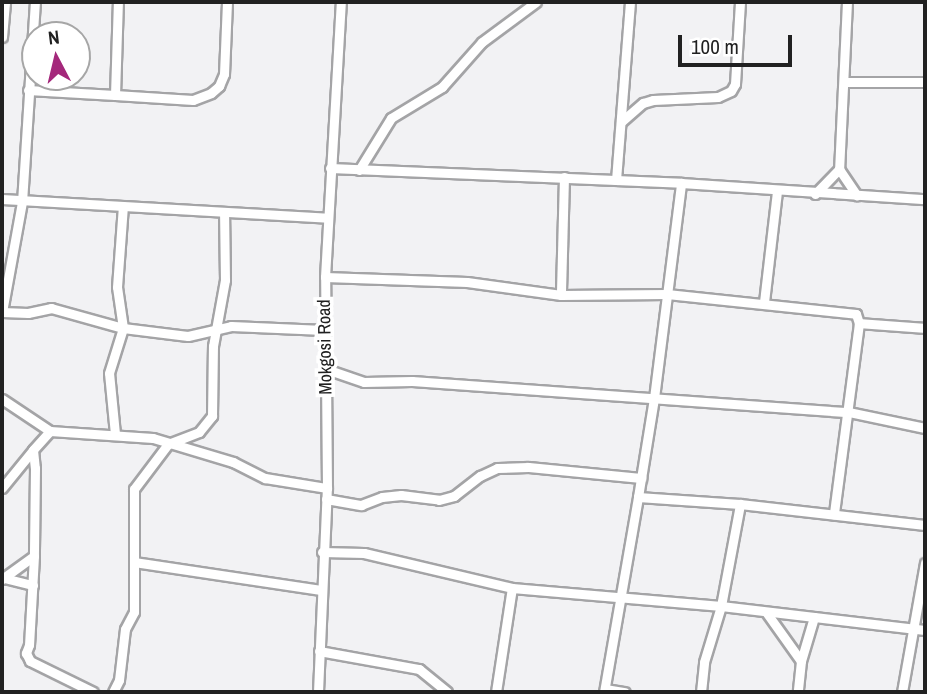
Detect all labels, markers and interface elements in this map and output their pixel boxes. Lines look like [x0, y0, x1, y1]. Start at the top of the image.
north arrow [21, 21, 91, 91]
scale bar [682, 21, 796, 65]
text: N [47, 24, 61, 51]
text: 100 m [691, 32, 739, 61]
street label: Mokgosi Road [313, 299, 337, 395]

